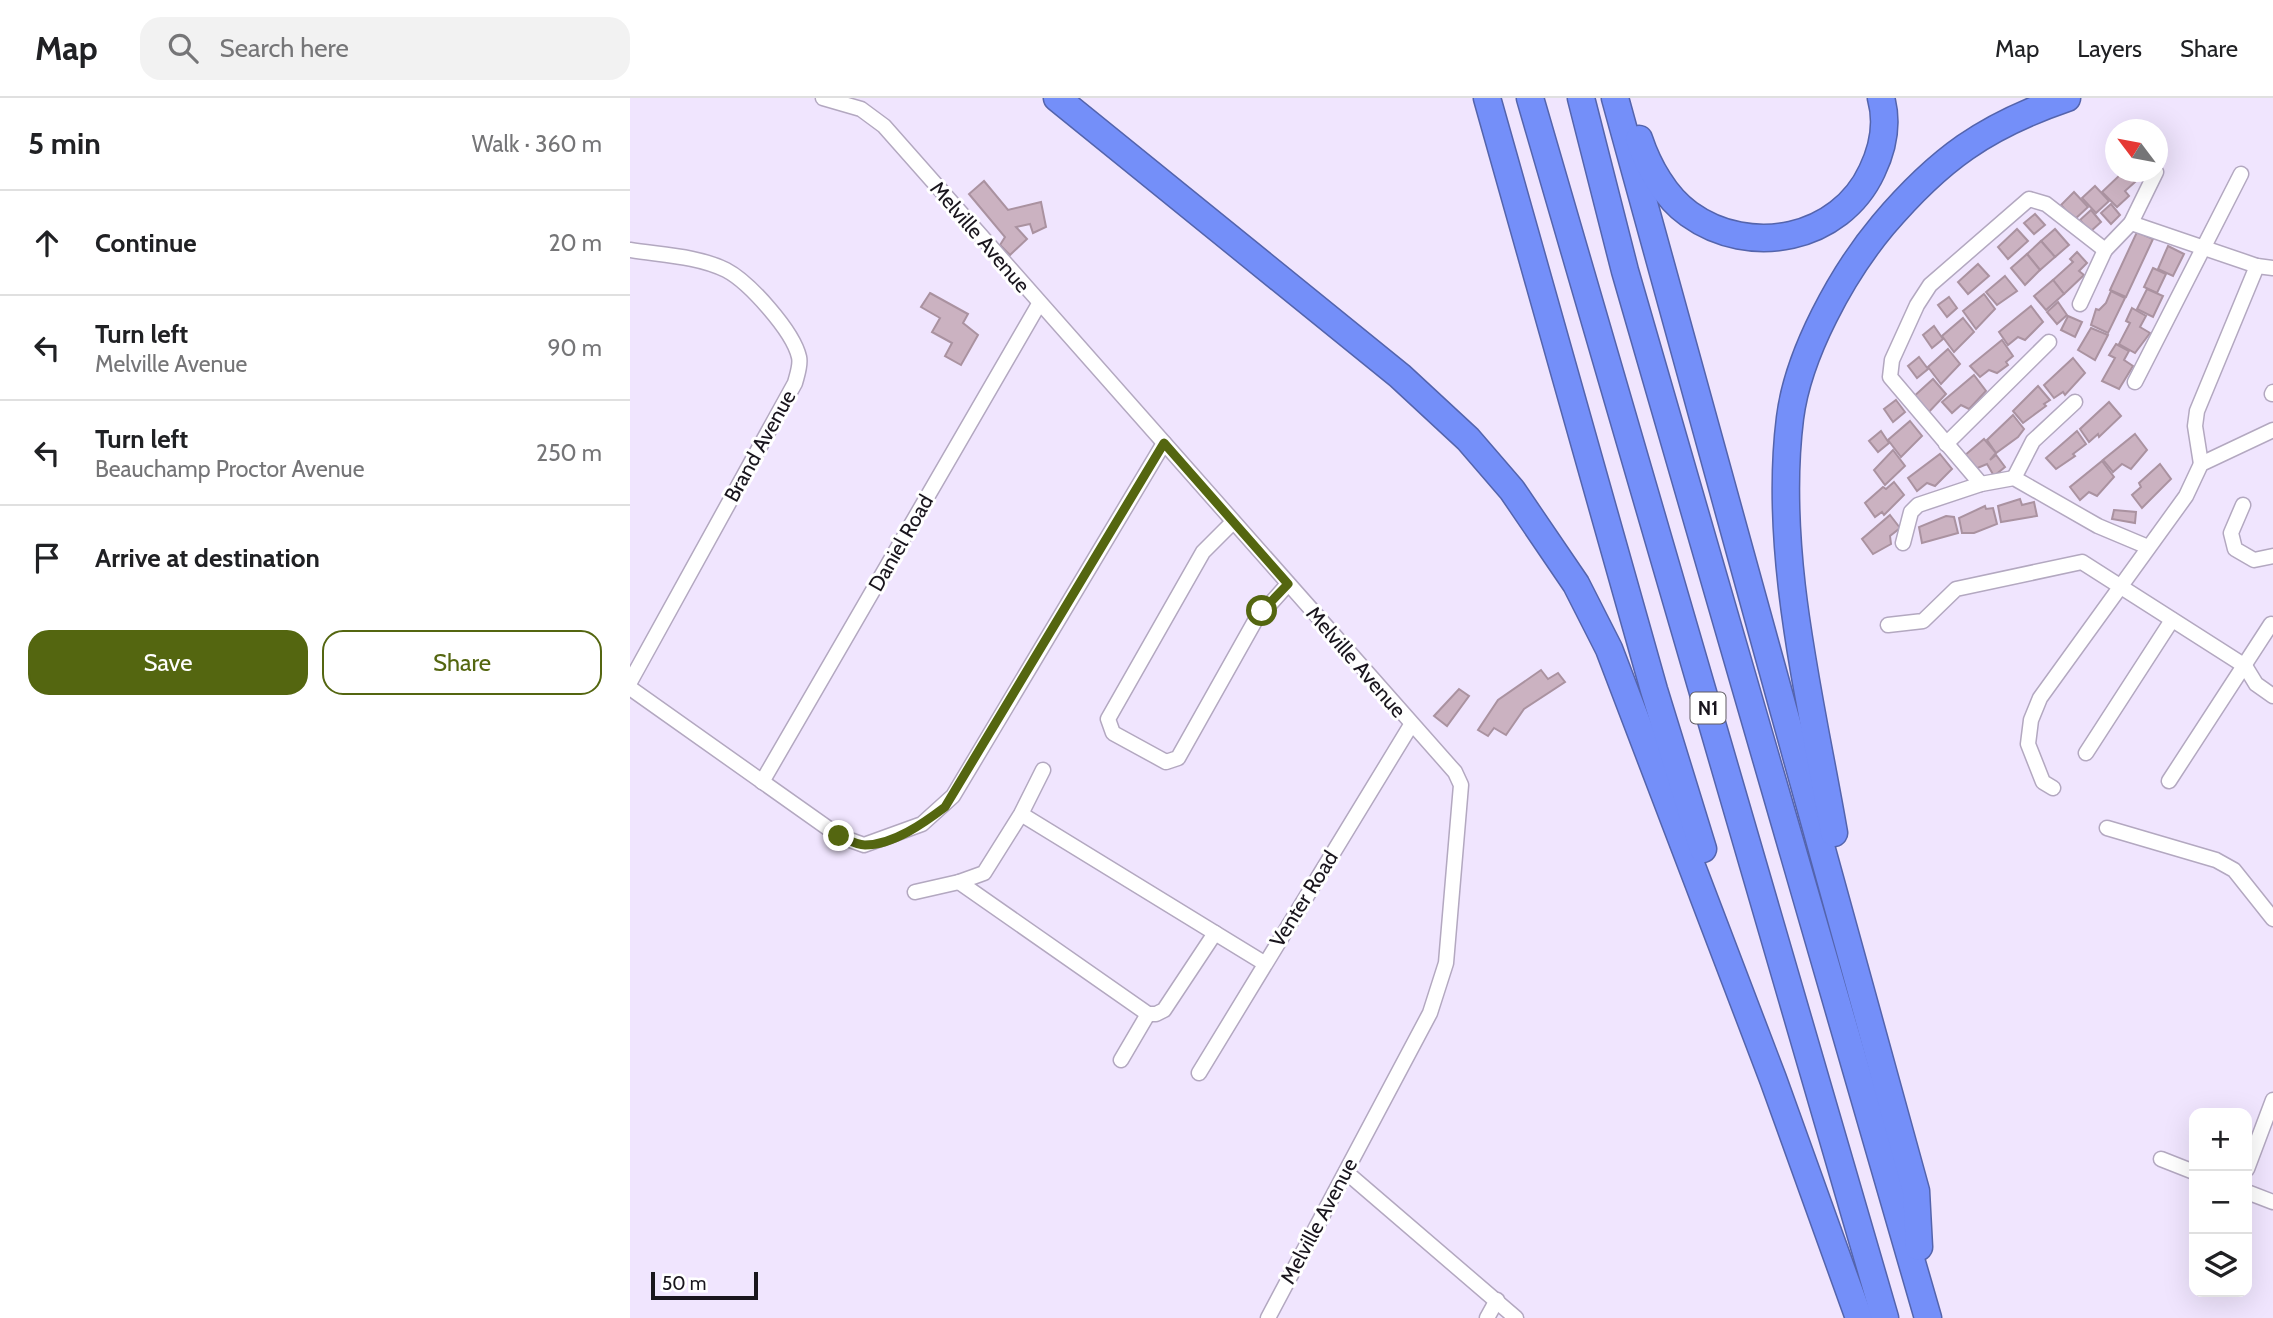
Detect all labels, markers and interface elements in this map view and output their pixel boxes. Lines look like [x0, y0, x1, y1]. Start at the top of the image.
search box [140, 17, 630, 80]
text: Map [35, 28, 98, 68]
icon: search [164, 29, 202, 67]
text: Search here [220, 32, 349, 64]
text: Map [1995, 34, 2039, 63]
text: Layers [2077, 34, 2142, 63]
text: Share [2180, 34, 2238, 63]
north arrow [2105, 119, 2168, 182]
text: 5 min [28, 125, 101, 162]
text: Walk · 360 m [472, 130, 602, 158]
street label: Melville Avenue [925, 176, 1036, 298]
icon: ahead [28, 224, 66, 262]
text: Continue [95, 227, 197, 259]
text: 20 m [549, 229, 602, 257]
text: Turn left [95, 318, 188, 350]
icon: left [28, 329, 66, 367]
text: 90 m [548, 334, 602, 362]
text: Melville Avenue [95, 350, 247, 378]
street label: Brand Avenue [719, 385, 801, 506]
text: Turn left [95, 423, 188, 455]
icon: left [28, 434, 66, 472]
text: 250 m [536, 439, 602, 467]
text: Beauchamp Proctor Avenue [95, 455, 364, 483]
street label: Daniel Road [863, 490, 938, 595]
icon: arrive [28, 539, 66, 577]
text: Arrive at destination [95, 542, 320, 574]
route start [1246, 595, 1277, 626]
street label: Melville Avenue [1301, 601, 1412, 723]
button: Save [28, 630, 308, 695]
button: Share [322, 630, 602, 695]
road number: N1 [1690, 692, 1726, 723]
route end [823, 820, 854, 851]
street label: Venter Road [1264, 846, 1343, 951]
map controls [2189, 1108, 2252, 1297]
button: + [2189, 1108, 2252, 1171]
street label: Melville Avenue [1275, 1153, 1362, 1288]
button: − [2189, 1171, 2252, 1234]
button: layers [2189, 1234, 2252, 1297]
scale bar [651, 1269, 758, 1301]
text: 50 m [662, 1272, 706, 1295]

